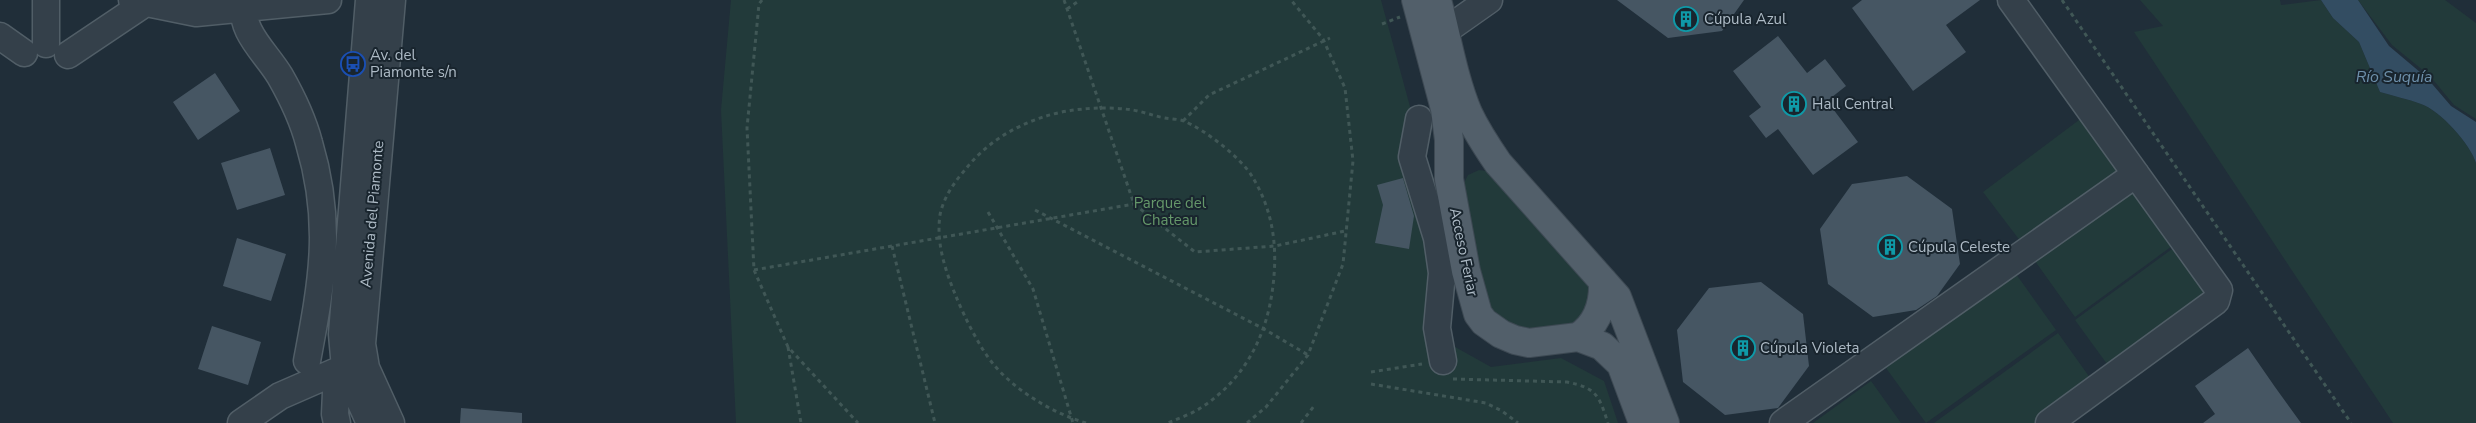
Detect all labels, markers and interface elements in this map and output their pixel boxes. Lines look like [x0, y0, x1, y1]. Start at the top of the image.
building icon: Cúpula Azul [1673, 6, 1699, 32]
place label: Cúpula Azul [1704, 9, 1787, 29]
place label: Av. del Piamonte s/n [370, 45, 457, 82]
bus stop icon: Av. del Piamonte s/n [340, 51, 366, 77]
water label: Río Suquía [2356, 66, 2432, 88]
building icon: Hall Central [1781, 91, 1807, 117]
place label: Hall Central [1812, 94, 1894, 114]
street label: Avenida del Piamonte [356, 140, 388, 288]
park label: Parque del Chateau [1134, 193, 1207, 230]
street label: Acceso Feriar [1445, 206, 1483, 299]
building icon: Cúpula Celeste [1877, 234, 1903, 260]
place label: Cúpula Celeste [1908, 237, 2010, 257]
building icon: Cúpula Violeta [1730, 335, 1756, 361]
place label: Cúpula Violeta [1760, 338, 1859, 358]

